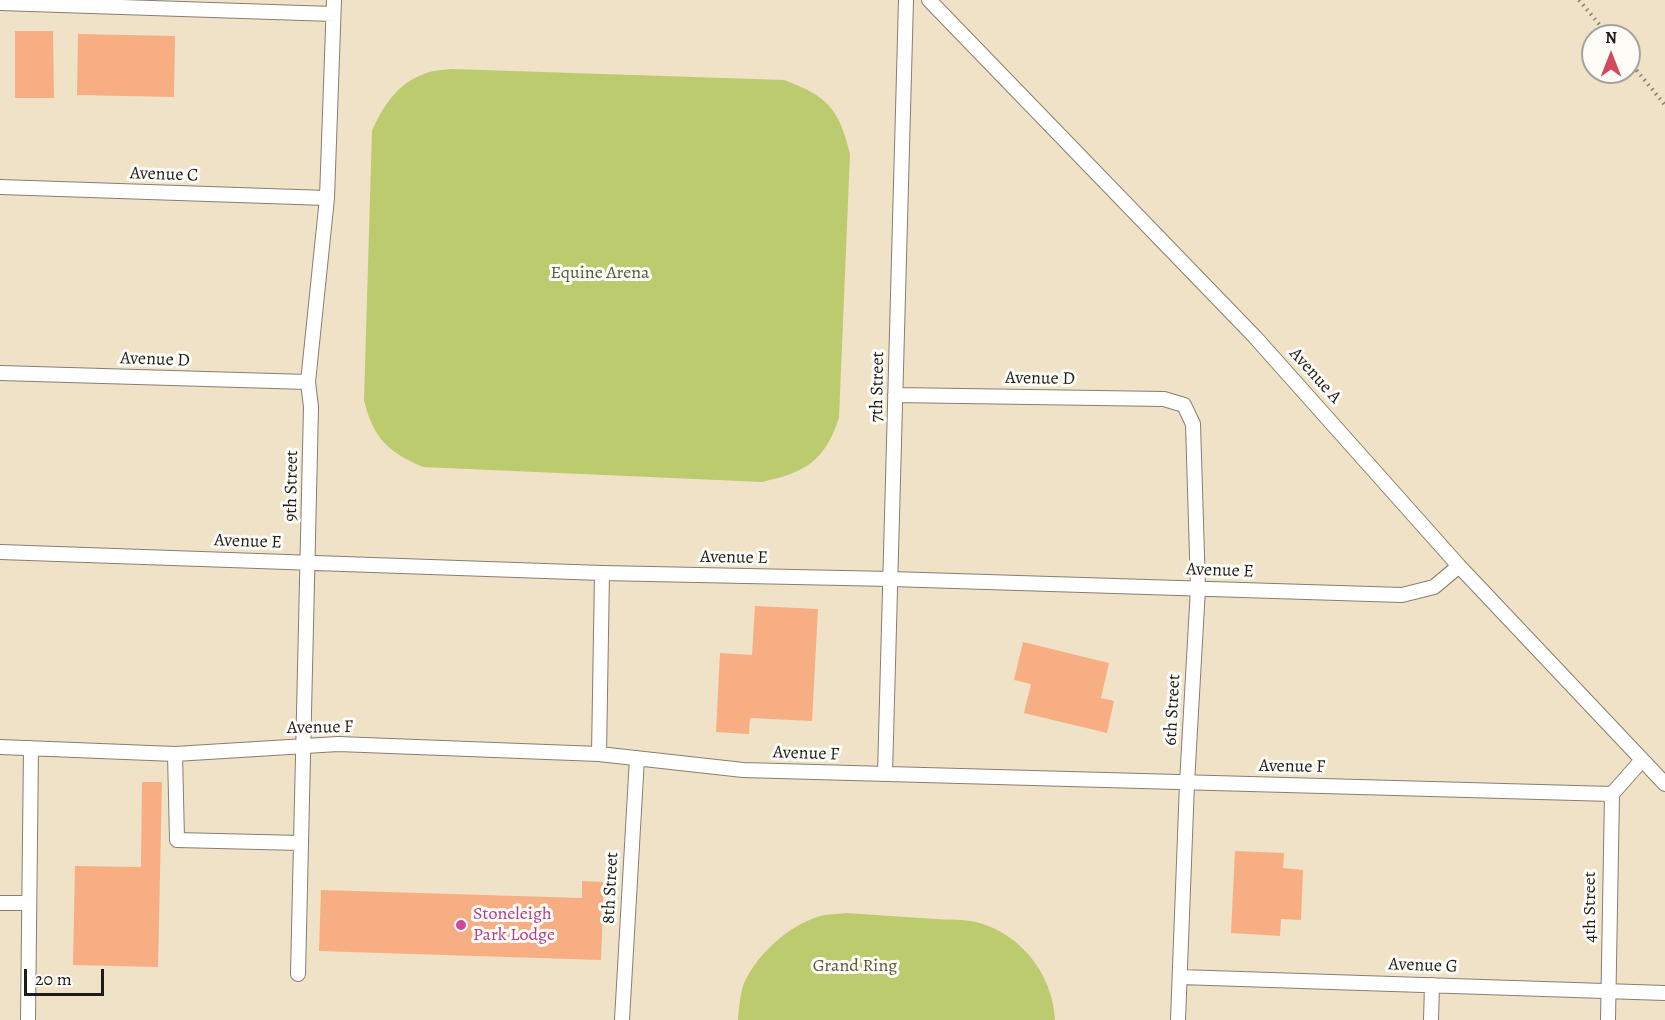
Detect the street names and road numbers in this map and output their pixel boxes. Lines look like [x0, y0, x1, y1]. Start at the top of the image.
street label: Avenue C [129, 163, 199, 187]
street label: Avenue A [1284, 344, 1346, 408]
street label: Avenue D [120, 348, 190, 372]
street label: 7th Street [867, 351, 889, 423]
street label: Avenue D [1005, 368, 1075, 390]
street label: 9th Street [281, 450, 303, 522]
street label: Avenue E [214, 530, 282, 554]
street label: Avenue E [700, 547, 768, 569]
street label: Avenue E [1186, 559, 1254, 583]
street label: 6th Street [1160, 674, 1186, 746]
street label: Avenue F [287, 717, 353, 739]
street label: Avenue F [772, 742, 840, 766]
street label: Avenue F [1259, 756, 1325, 778]
street label: 8th Street [598, 851, 624, 925]
street label: 4th Street [1580, 871, 1602, 943]
street label: Avenue G [1388, 954, 1458, 978]

